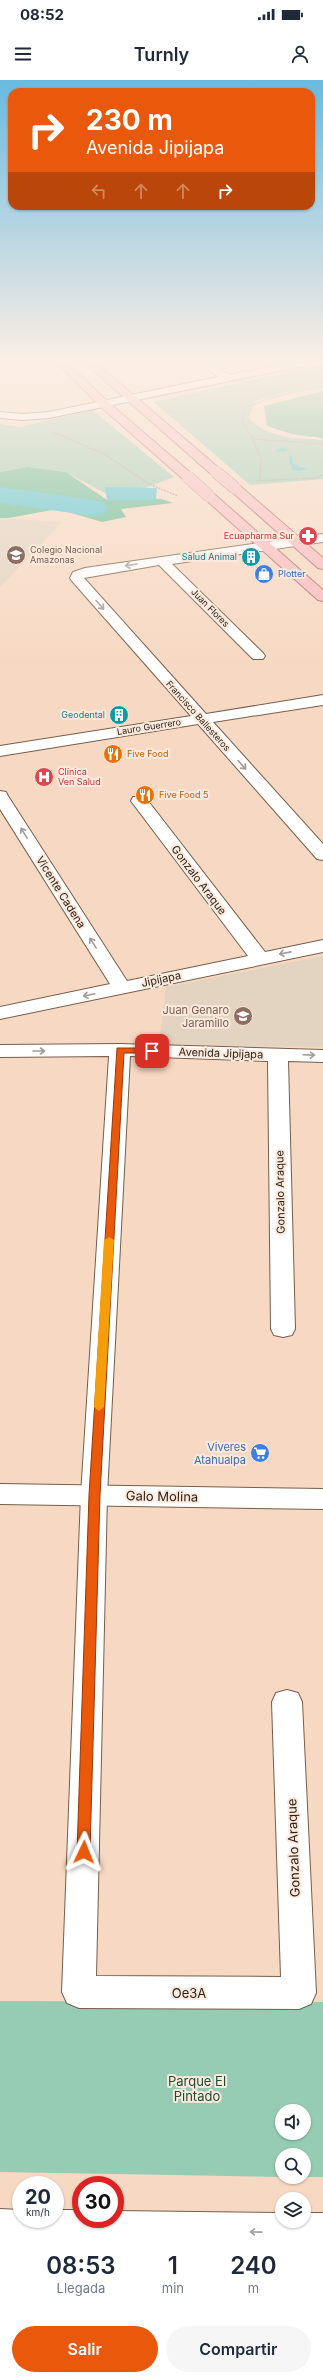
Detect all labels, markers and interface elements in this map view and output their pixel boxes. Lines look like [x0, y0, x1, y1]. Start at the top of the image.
text: 08:52 [20, 5, 64, 24]
icon: menu [12, 43, 34, 65]
icon: person [289, 43, 311, 65]
text: Turnly [134, 44, 189, 65]
text: 230 m [86, 103, 173, 137]
icon: right [20, 104, 72, 156]
text: Avenida Jipijapa [86, 137, 224, 158]
icon: left [88, 180, 110, 202]
icon: ahead [130, 180, 152, 202]
icon: ahead [172, 180, 194, 202]
icon: right [214, 180, 236, 202]
pharmacy icon: Ecuapharma Sur [297, 525, 319, 547]
place label: Ecuapharma Sur [224, 530, 295, 541]
school or university icon: Colegio Nacional Amazonas [5, 544, 27, 566]
place label: Colegio Nacional Amazonas [30, 544, 102, 565]
building icon: Salud Animal [240, 546, 262, 568]
place label: Salud Animal [182, 551, 237, 562]
one-way arrow [125, 561, 138, 569]
shop icon: Plotter [253, 563, 275, 585]
place label: Plotter [278, 568, 306, 579]
street label: Juan Flores [189, 586, 232, 629]
one-way arrow [96, 599, 105, 610]
street label: Francisco Ballesteros [164, 678, 233, 753]
building icon: Geodental [108, 704, 130, 726]
place label: Geodental [61, 709, 105, 720]
street label: Lauro Guerrero [116, 716, 182, 737]
restaurant icon: Five Food [102, 743, 124, 765]
place label: Five Food [127, 748, 168, 759]
one-way arrow [237, 760, 247, 770]
hospital icon: Clínica Ven Salud [33, 766, 55, 788]
place label: Clínica Ven Salud [58, 766, 101, 787]
restaurant icon: Five Food 5 [134, 784, 156, 806]
place label: Five Food 5 [159, 789, 208, 800]
one-way arrow [20, 828, 28, 839]
street label: Gonzalo Araque [168, 842, 230, 918]
street label: Vicente Cadena [33, 853, 89, 931]
one-way arrow [89, 937, 97, 949]
one-way arrow [279, 950, 292, 958]
street label: Jipijapa [140, 968, 182, 990]
one-way arrow [83, 991, 96, 999]
place label: Juan Genaro Jaramillo [163, 1003, 229, 1030]
school or university icon: Juan Genaro Jaramillo [232, 1005, 254, 1027]
pin [135, 1034, 169, 1068]
icon: arrive [141, 1040, 163, 1062]
street label: Avenida Jipijapa [178, 1045, 264, 1061]
one-way arrow [32, 1047, 45, 1054]
one-way arrow [302, 1051, 315, 1059]
street label: Gonzalo Araque [272, 1150, 288, 1234]
place label: Viveres Atahualpa [194, 1440, 246, 1467]
supermarket icon: Viveres Atahualpa [249, 1442, 271, 1464]
street label: Galo Molina [126, 1487, 198, 1505]
street label: Gonzalo Araque [283, 1798, 303, 1898]
position arrow [63, 1831, 105, 1873]
street label: Oe3A [172, 1985, 206, 2001]
park label: Parque El Pintado [168, 2073, 226, 2104]
map controls [275, 2104, 311, 2228]
button: sound [275, 2104, 311, 2140]
button: search [275, 2148, 311, 2184]
speed limit sign: 30 [72, 2176, 124, 2228]
text: 20 [25, 2185, 51, 2209]
button: layers [275, 2192, 311, 2228]
text: km/h [26, 2206, 50, 2218]
one-way arrow [250, 2228, 263, 2235]
text: 08:53 [46, 2251, 116, 2280]
text: 1 [168, 2251, 178, 2280]
text: 240 [230, 2251, 277, 2280]
text: Llegada [57, 2280, 105, 2296]
text: min [162, 2280, 184, 2296]
text: m [248, 2280, 259, 2296]
button: Salir [12, 2326, 158, 2372]
button: Compartir [166, 2326, 311, 2372]

